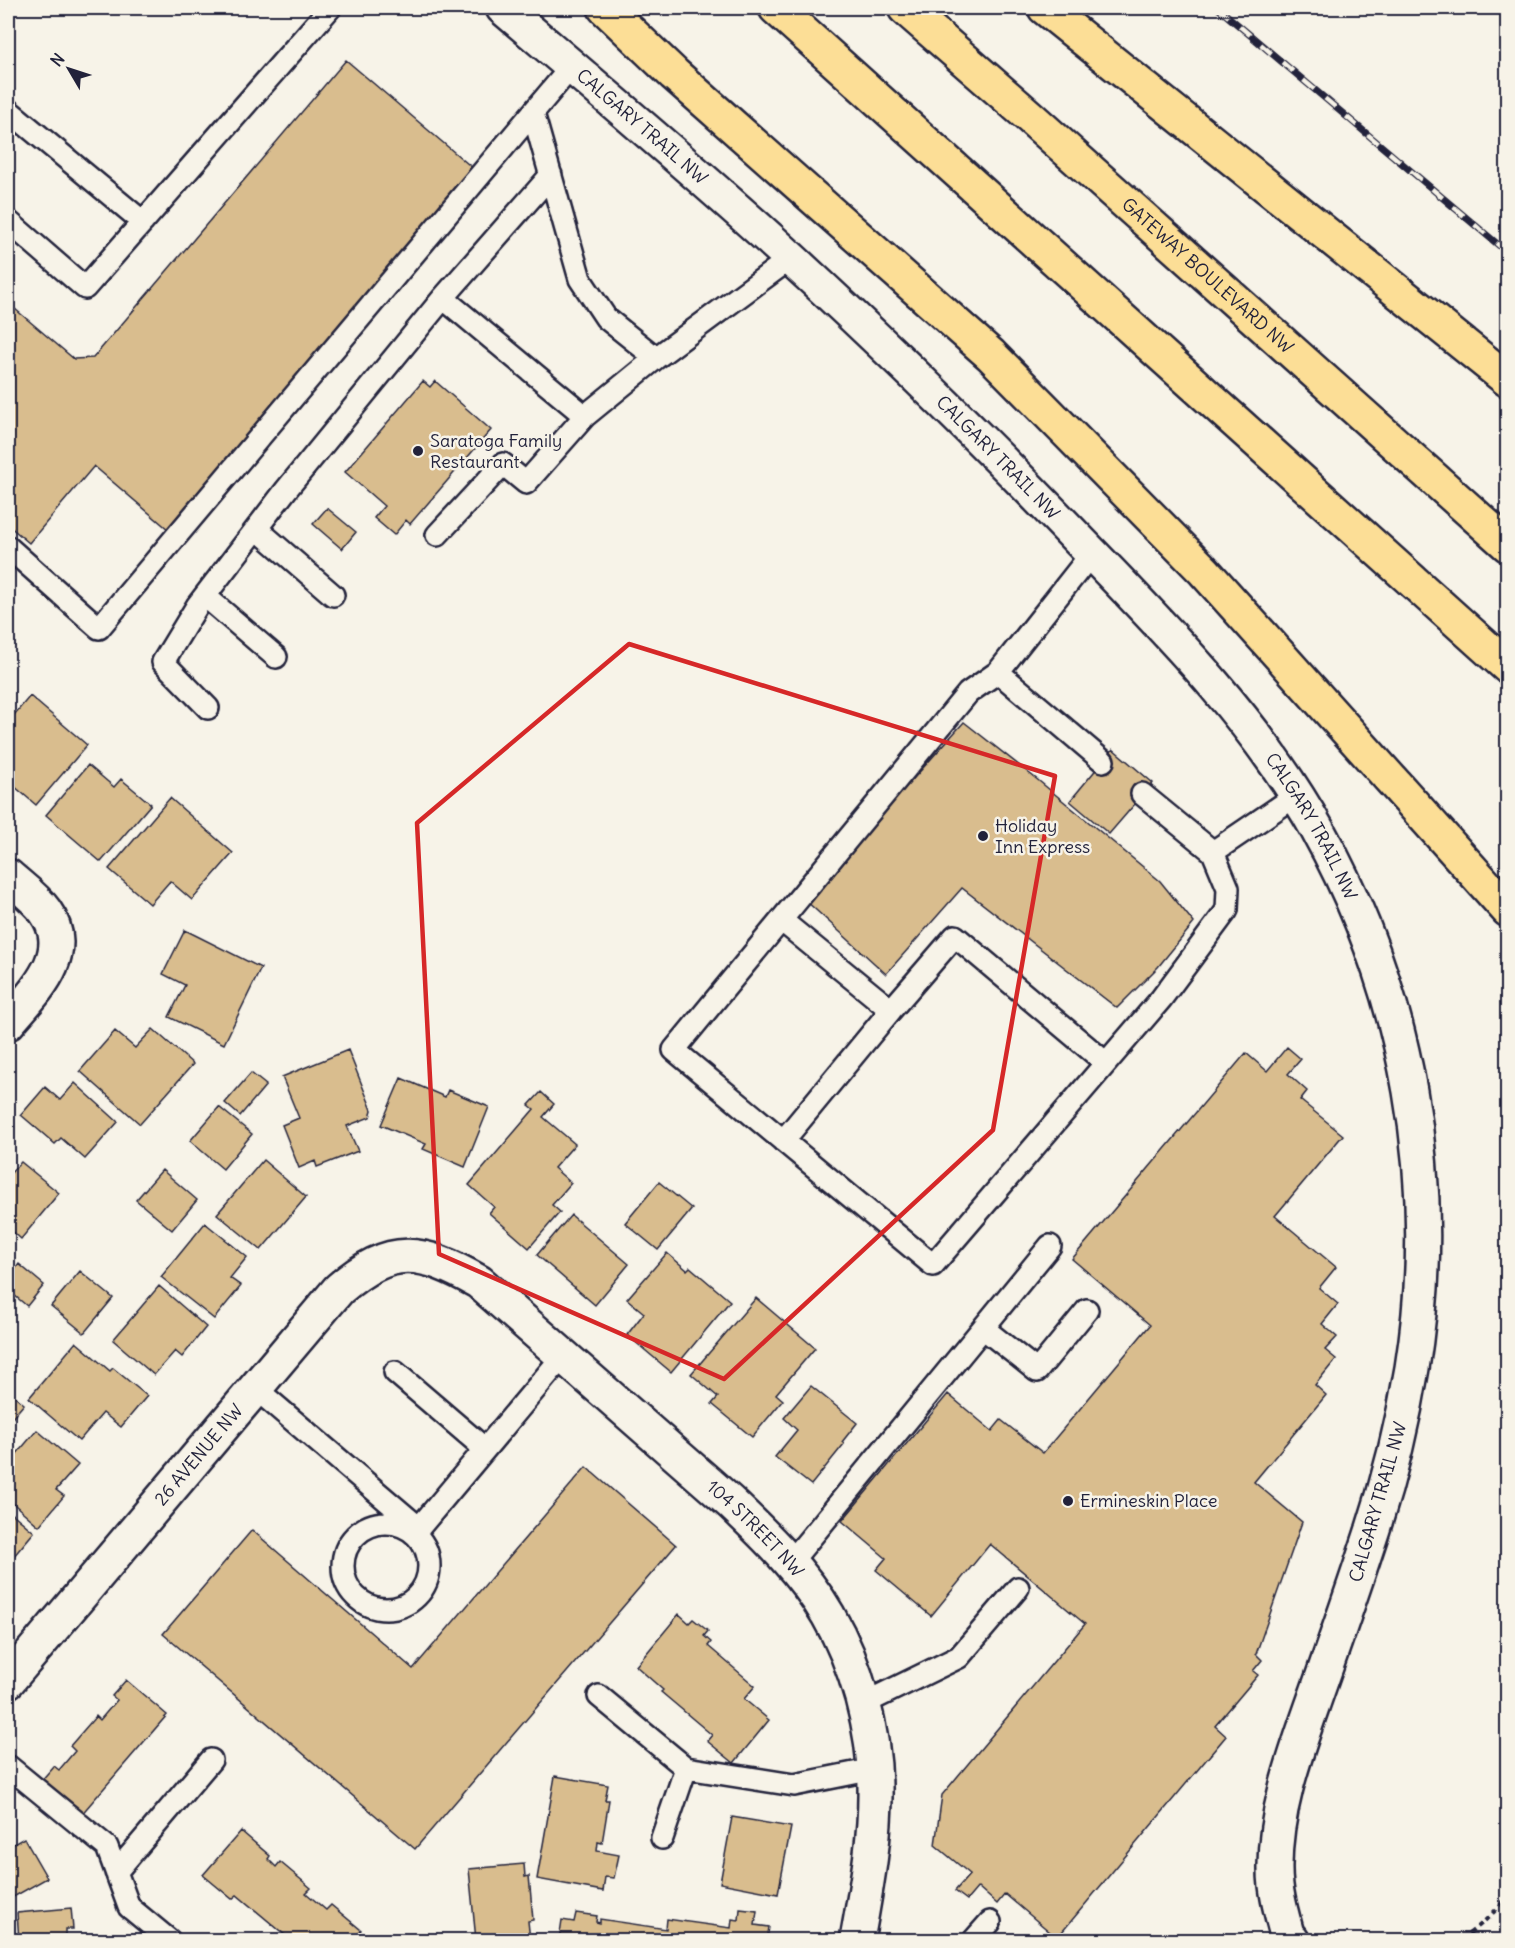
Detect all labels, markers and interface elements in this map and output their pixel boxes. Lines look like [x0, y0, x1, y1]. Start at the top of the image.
north arrow [39, 39, 99, 99]
text: N [46, 49, 69, 70]
street label: CALGARY TRAIL NW [572, 64, 713, 189]
street label: GATEWAY BOULEVARD NW [1117, 193, 1298, 358]
street label: CALGARY TRAIL NW [932, 390, 1065, 524]
place label: Saratoga Family Restaurant [430, 429, 562, 473]
marker: Saratoga Family Restaurant [411, 444, 425, 458]
street label: CALGARY TRAIL NW [1261, 748, 1363, 903]
place label: Holiday Inn Express [995, 814, 1090, 858]
marker: Holiday Inn Express [976, 829, 990, 843]
street label: 26 AVENUE NW [149, 1399, 248, 1510]
street label: CALGARY TRAIL NW [1344, 1419, 1411, 1585]
street label: 104 STREET NW [702, 1475, 809, 1582]
place label: Ermineskin Place [1080, 1489, 1217, 1512]
marker: Ermineskin Place [1061, 1494, 1075, 1508]

